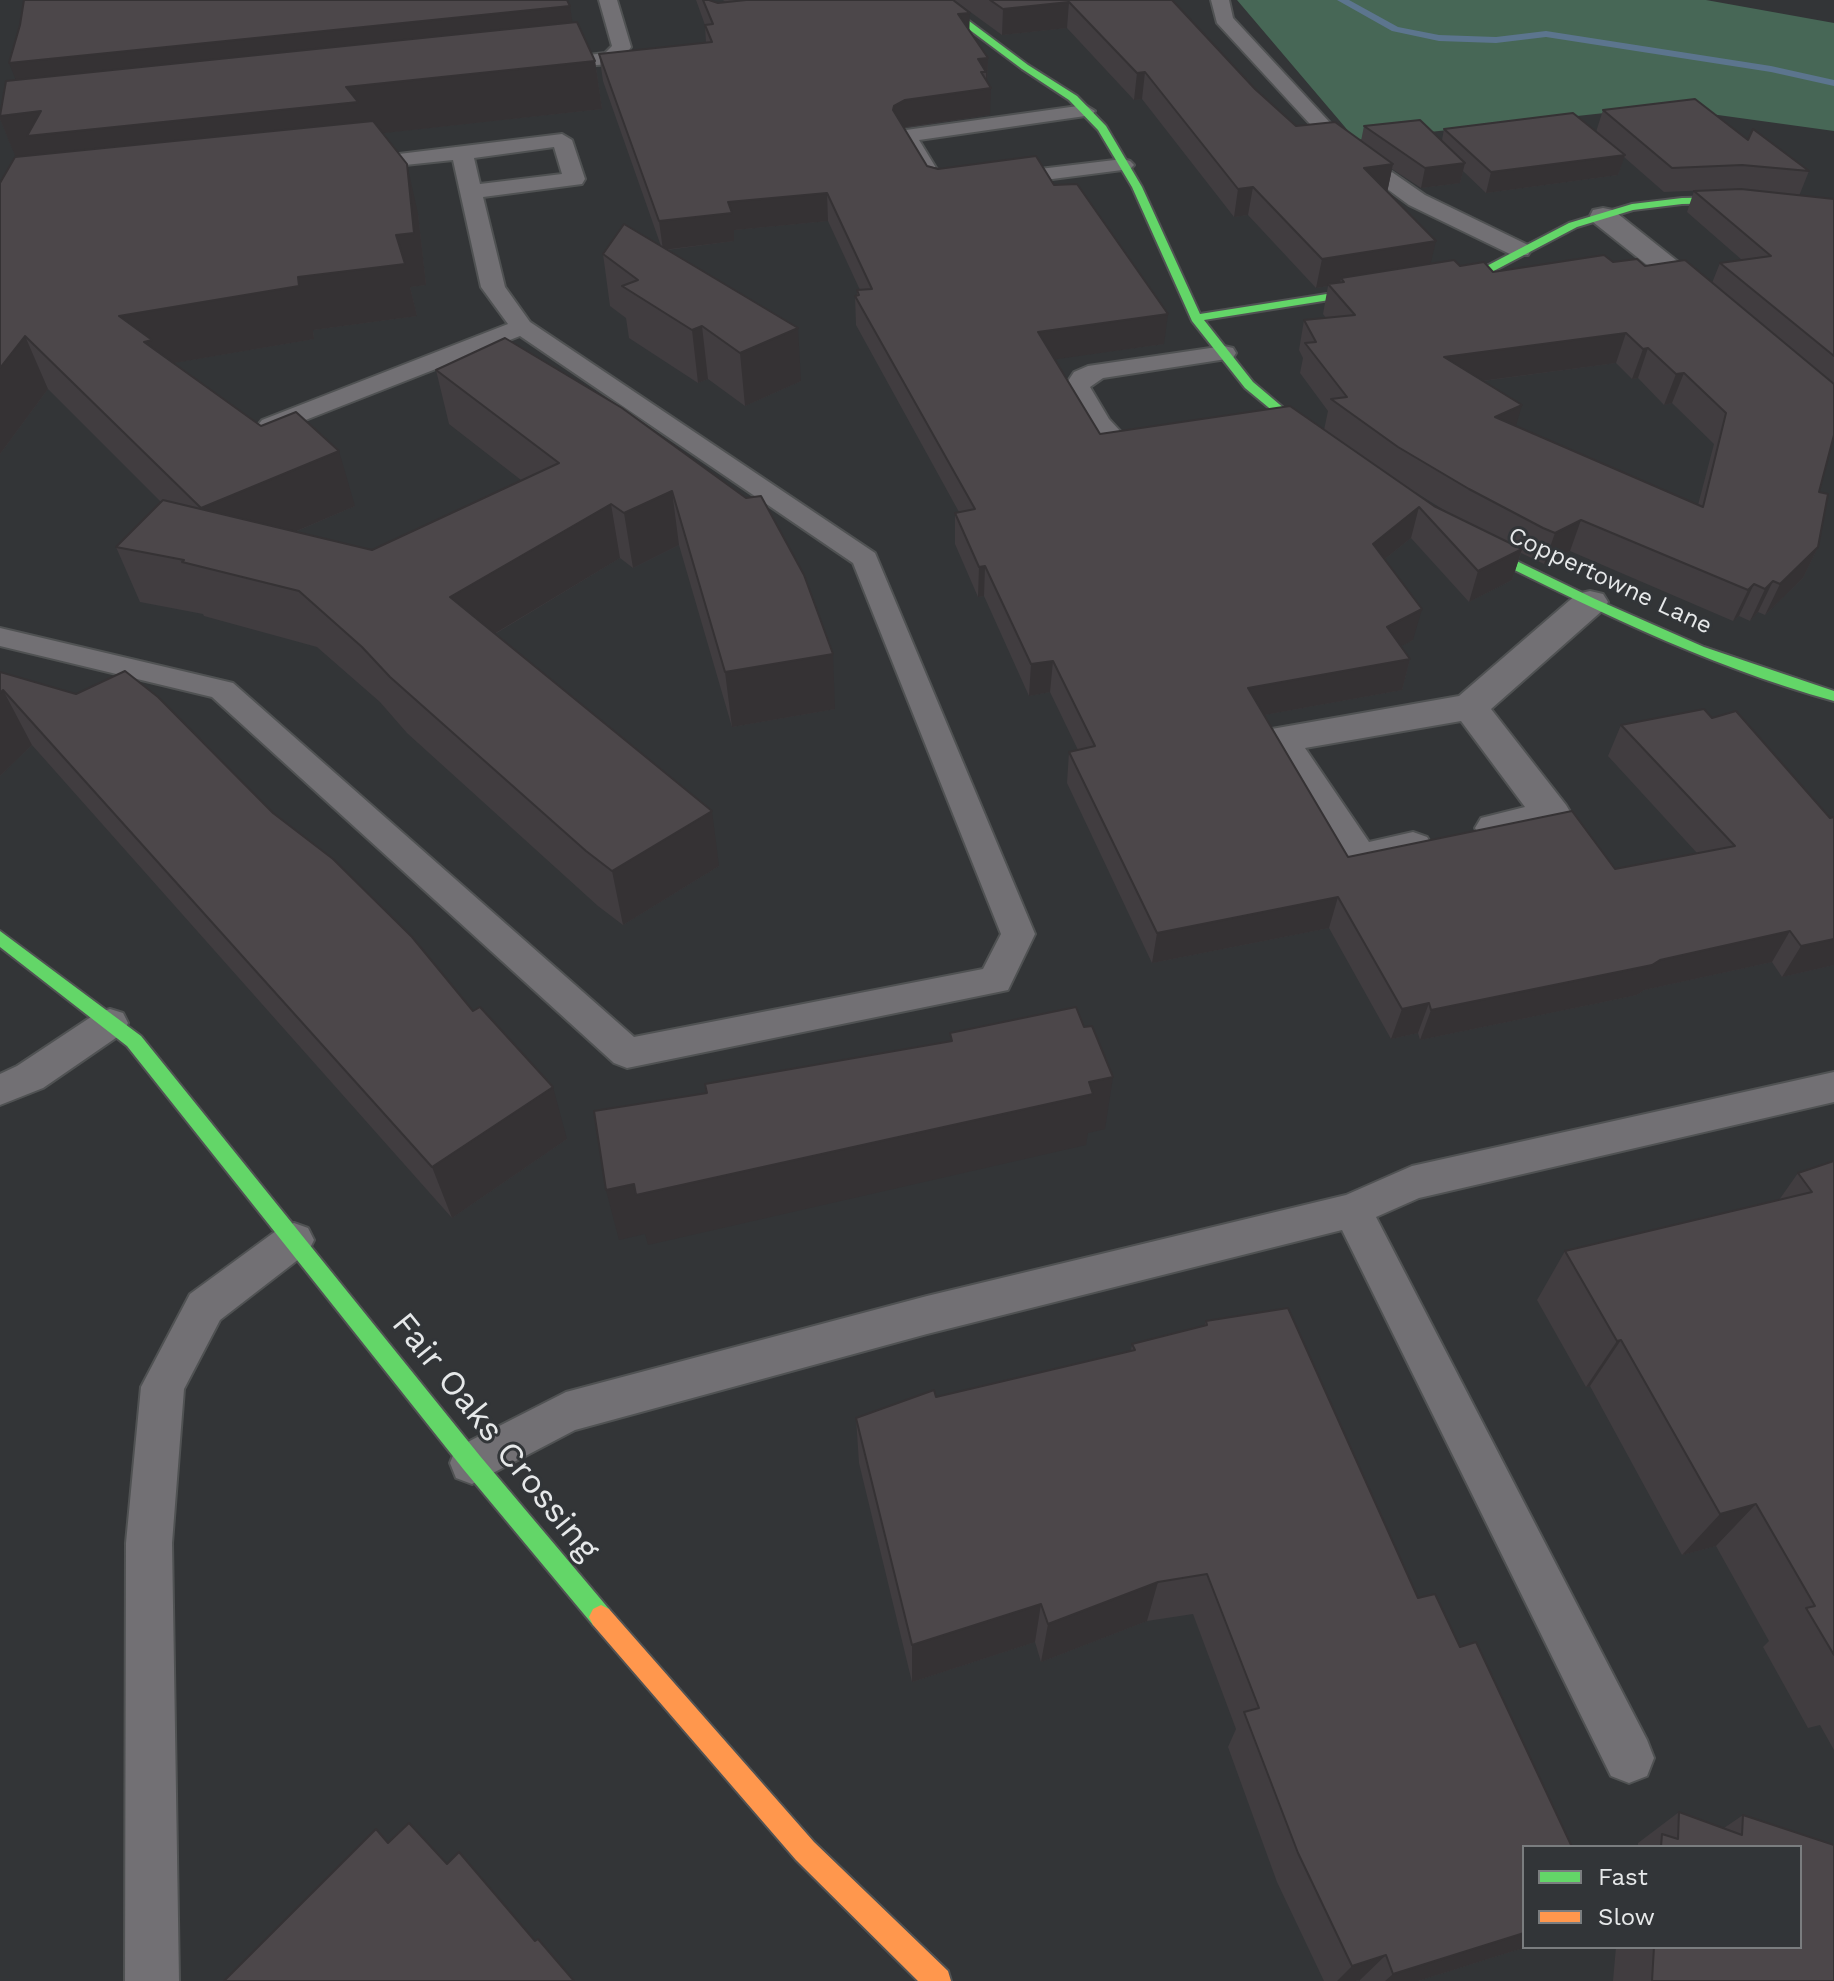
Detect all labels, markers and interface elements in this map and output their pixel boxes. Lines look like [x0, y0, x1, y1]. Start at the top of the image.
street label: Coppertowne Lane [1504, 521, 1716, 641]
street label: Fair Oaks Crossing [383, 1305, 607, 1569]
legend [1522, 1845, 1802, 1949]
text: Fast [1598, 1863, 1648, 1891]
text: Slow [1598, 1903, 1655, 1931]

